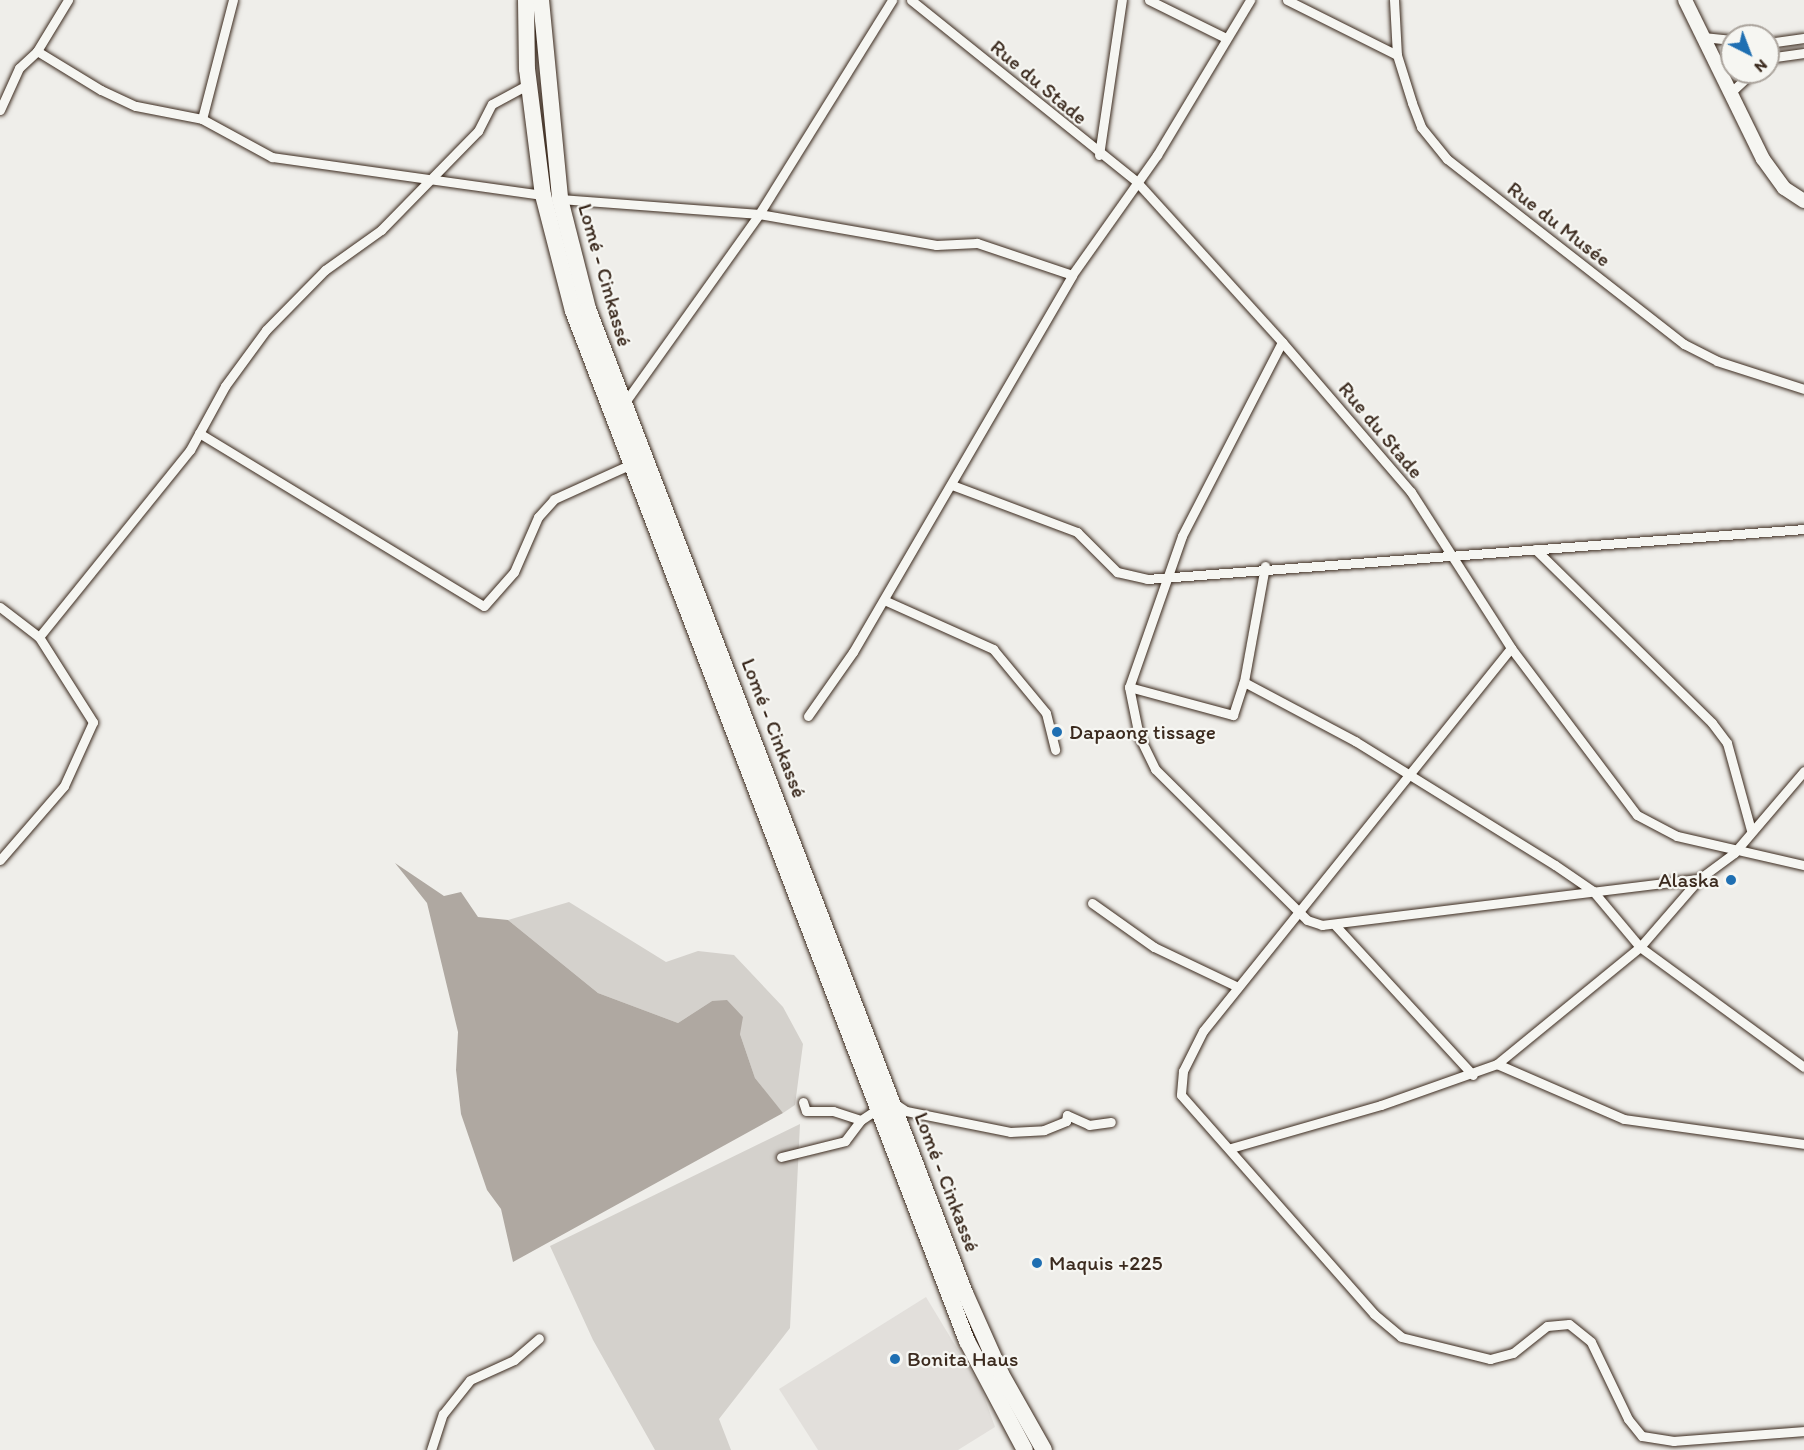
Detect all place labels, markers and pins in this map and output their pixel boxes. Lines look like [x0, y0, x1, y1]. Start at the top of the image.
place label: Dapaong tissage [1069, 719, 1216, 745]
marker: Dapaong tissage [1050, 725, 1064, 739]
place label: Alaska [1658, 867, 1719, 893]
marker: Alaska [1724, 873, 1738, 887]
place label: Maquis +225 [1049, 1250, 1162, 1276]
marker: Maquis +225 [1030, 1256, 1044, 1270]
place label: Bonita Haus [907, 1346, 1018, 1372]
marker: Bonita Haus [888, 1352, 902, 1366]

